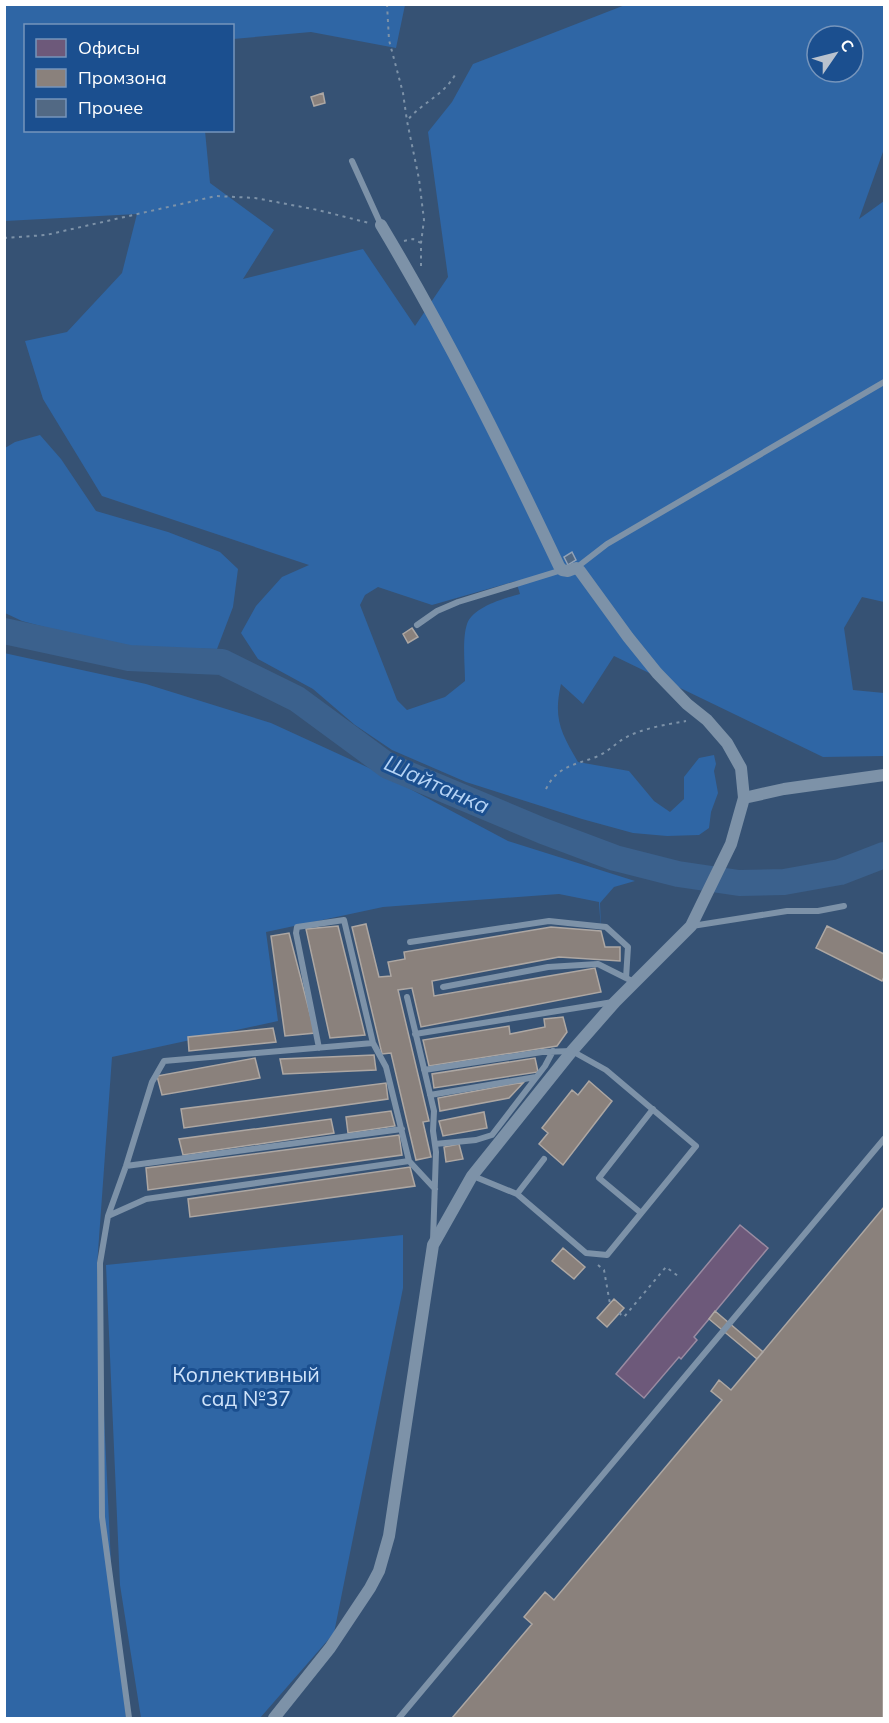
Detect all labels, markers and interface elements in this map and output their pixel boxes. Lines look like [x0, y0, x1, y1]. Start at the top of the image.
legend [24, 24, 234, 132]
north arrow [805, 24, 865, 84]
text: С [836, 35, 859, 56]
text: Офисы [78, 36, 140, 59]
text: Промзона [78, 66, 167, 89]
text: Прочее [78, 96, 143, 119]
water label: Шайтанка [380, 748, 494, 820]
park label: Коллективный сад №37 [172, 1361, 320, 1411]

